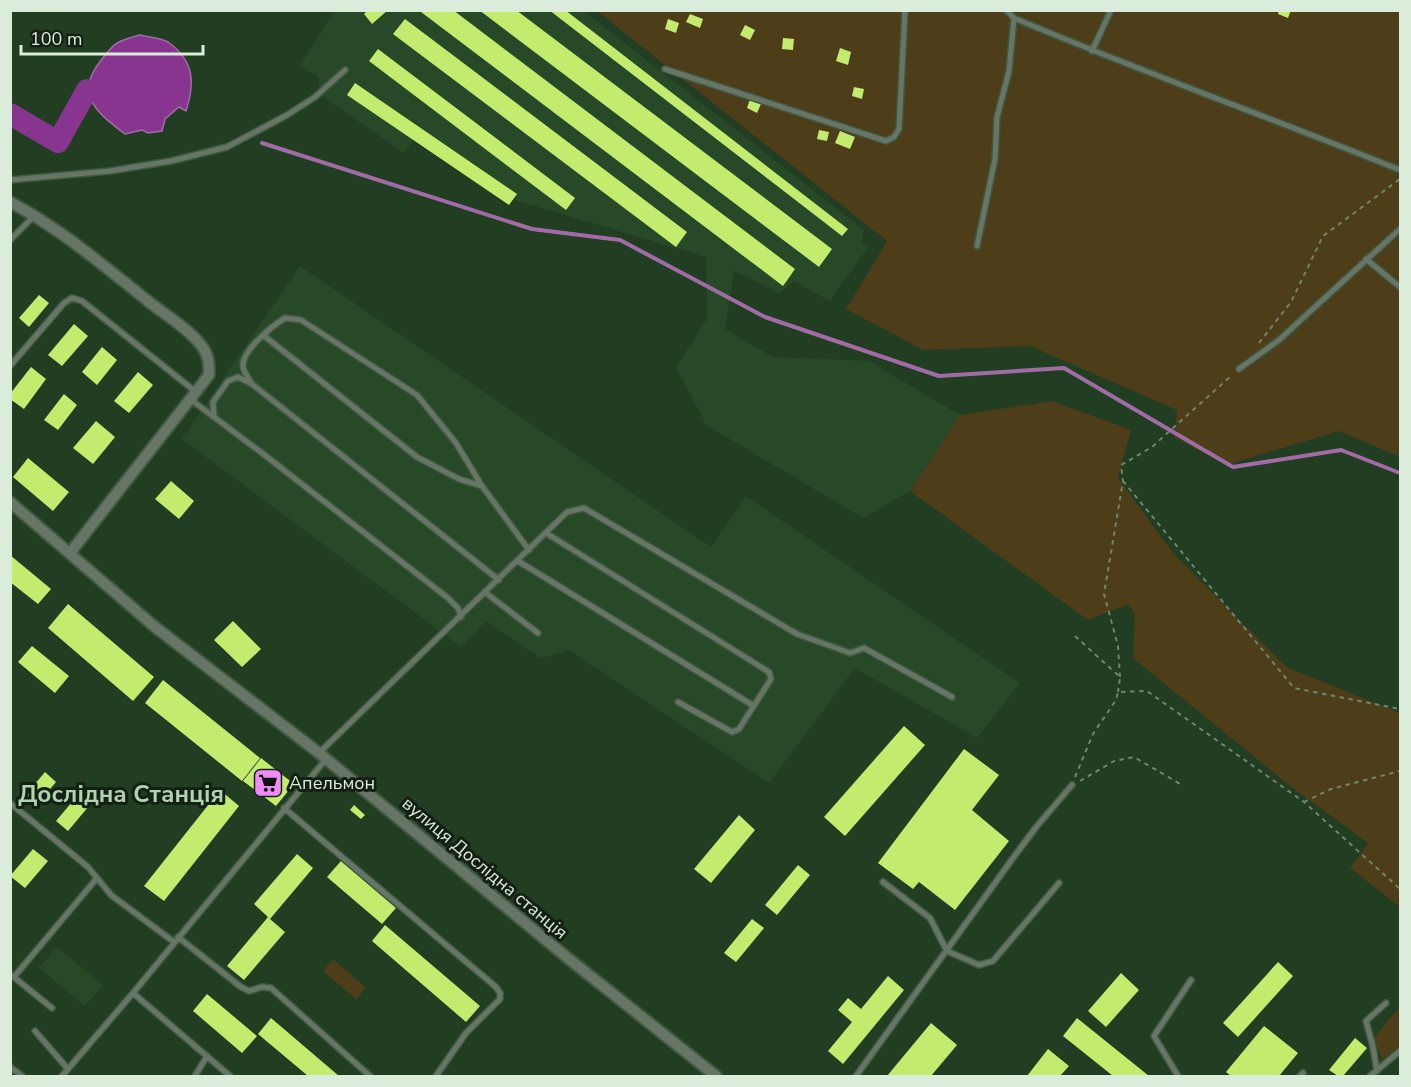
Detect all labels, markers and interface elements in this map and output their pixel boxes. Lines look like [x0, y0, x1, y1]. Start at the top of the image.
scale bar [21, 18, 202, 56]
text: 100 m [30, 27, 82, 51]
supermarket icon: Апельмон [252, 767, 284, 799]
place label: Апельмон [289, 771, 375, 795]
district label: Дослідна Станція [18, 778, 224, 810]
street label: вулиця Дослідна станція [397, 792, 573, 944]

